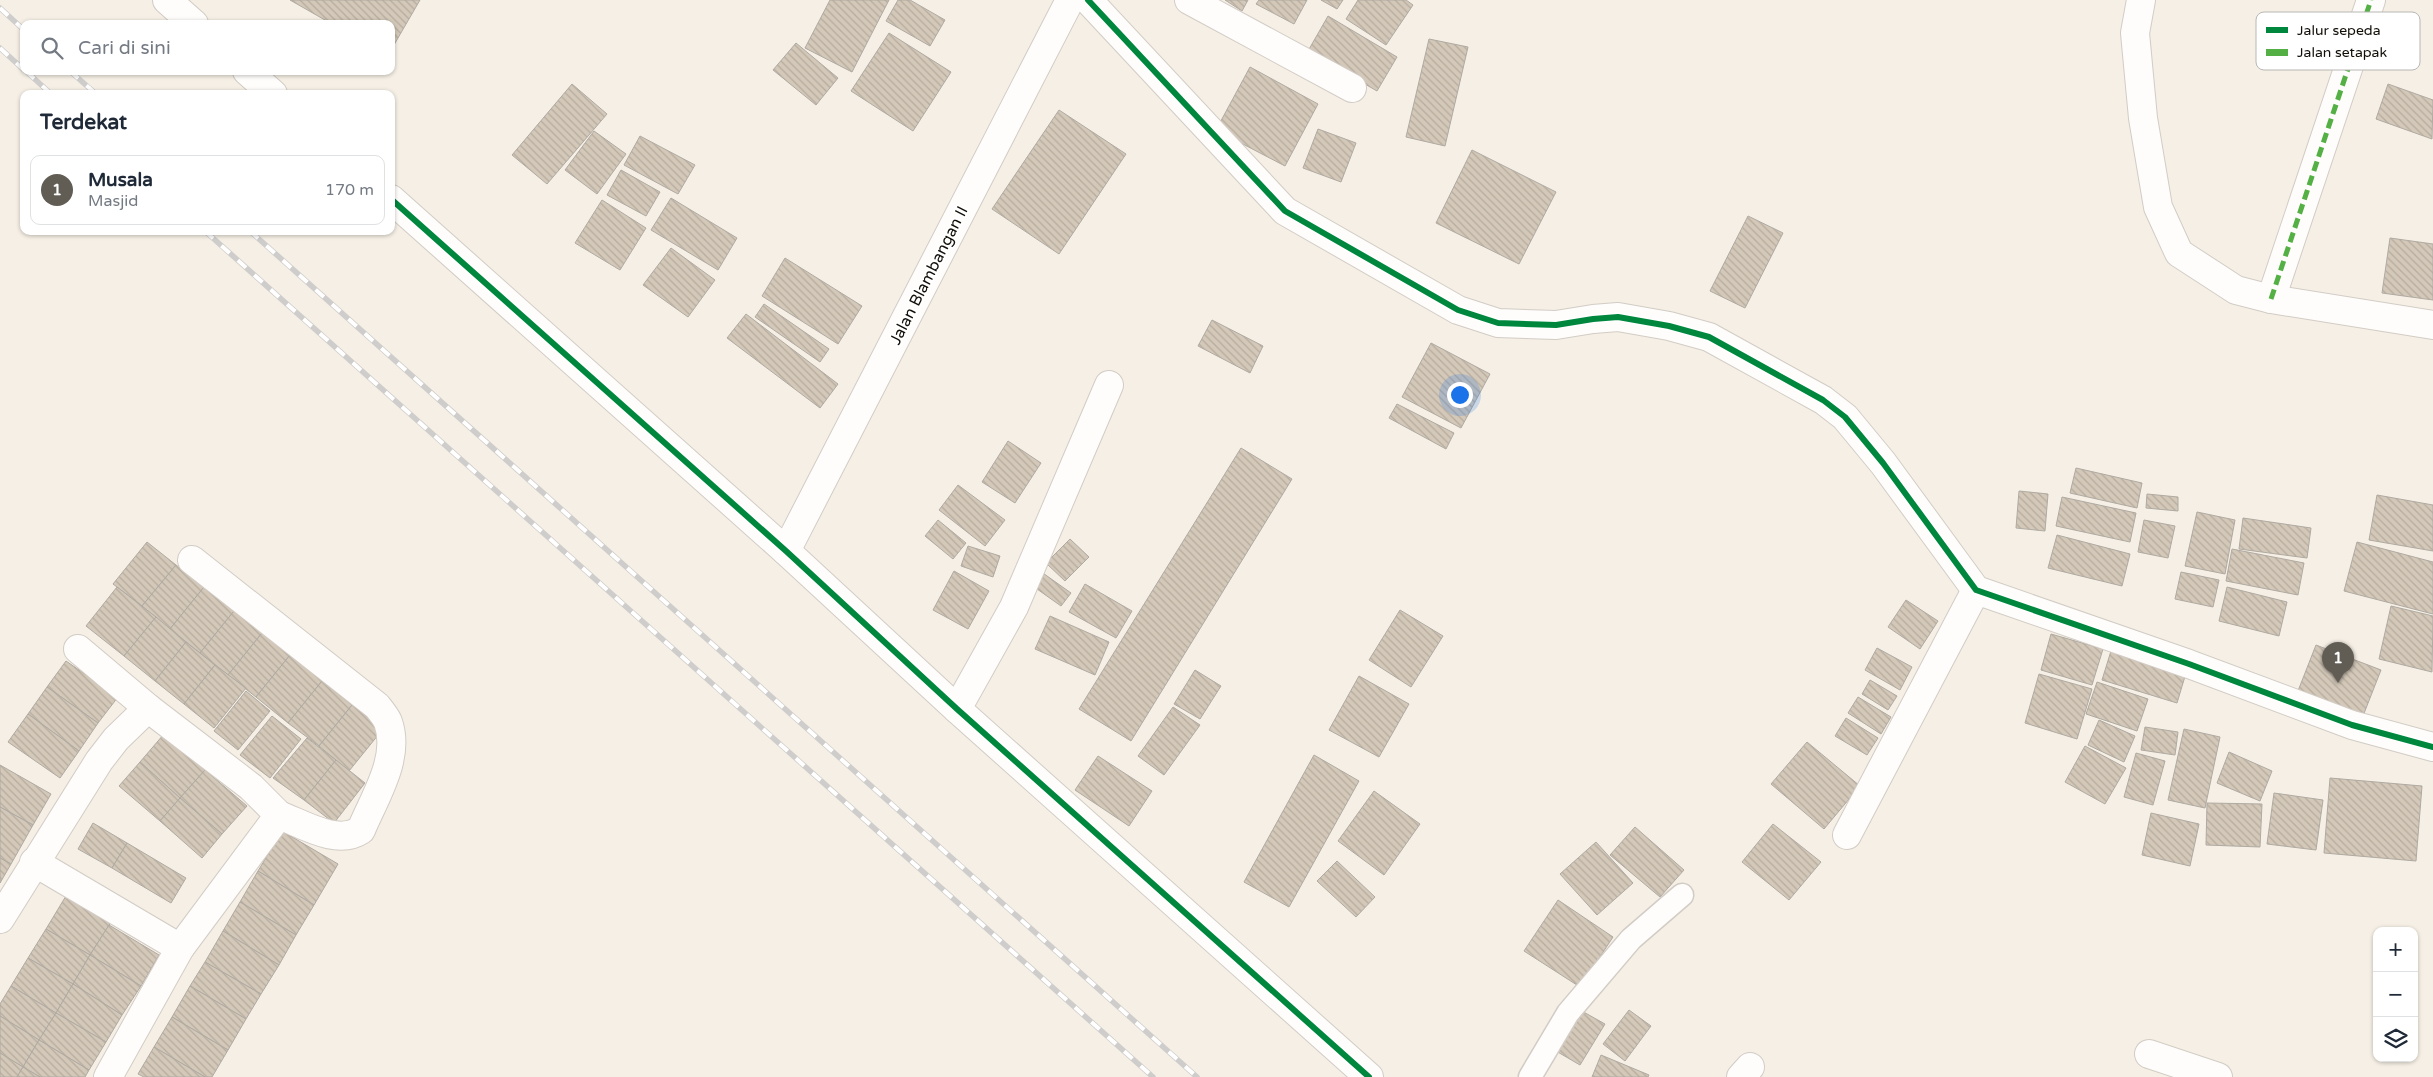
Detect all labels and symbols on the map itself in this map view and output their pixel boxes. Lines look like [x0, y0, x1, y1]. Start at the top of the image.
legend [2256, 12, 2420, 70]
text: Jalur sepeda [2297, 22, 2381, 39]
text: Jalan setapak [2297, 44, 2387, 61]
street label: Jalan Blambangan II [885, 203, 973, 348]
your location [1447, 382, 1473, 408]
pin: 1 [2322, 642, 2354, 683]

